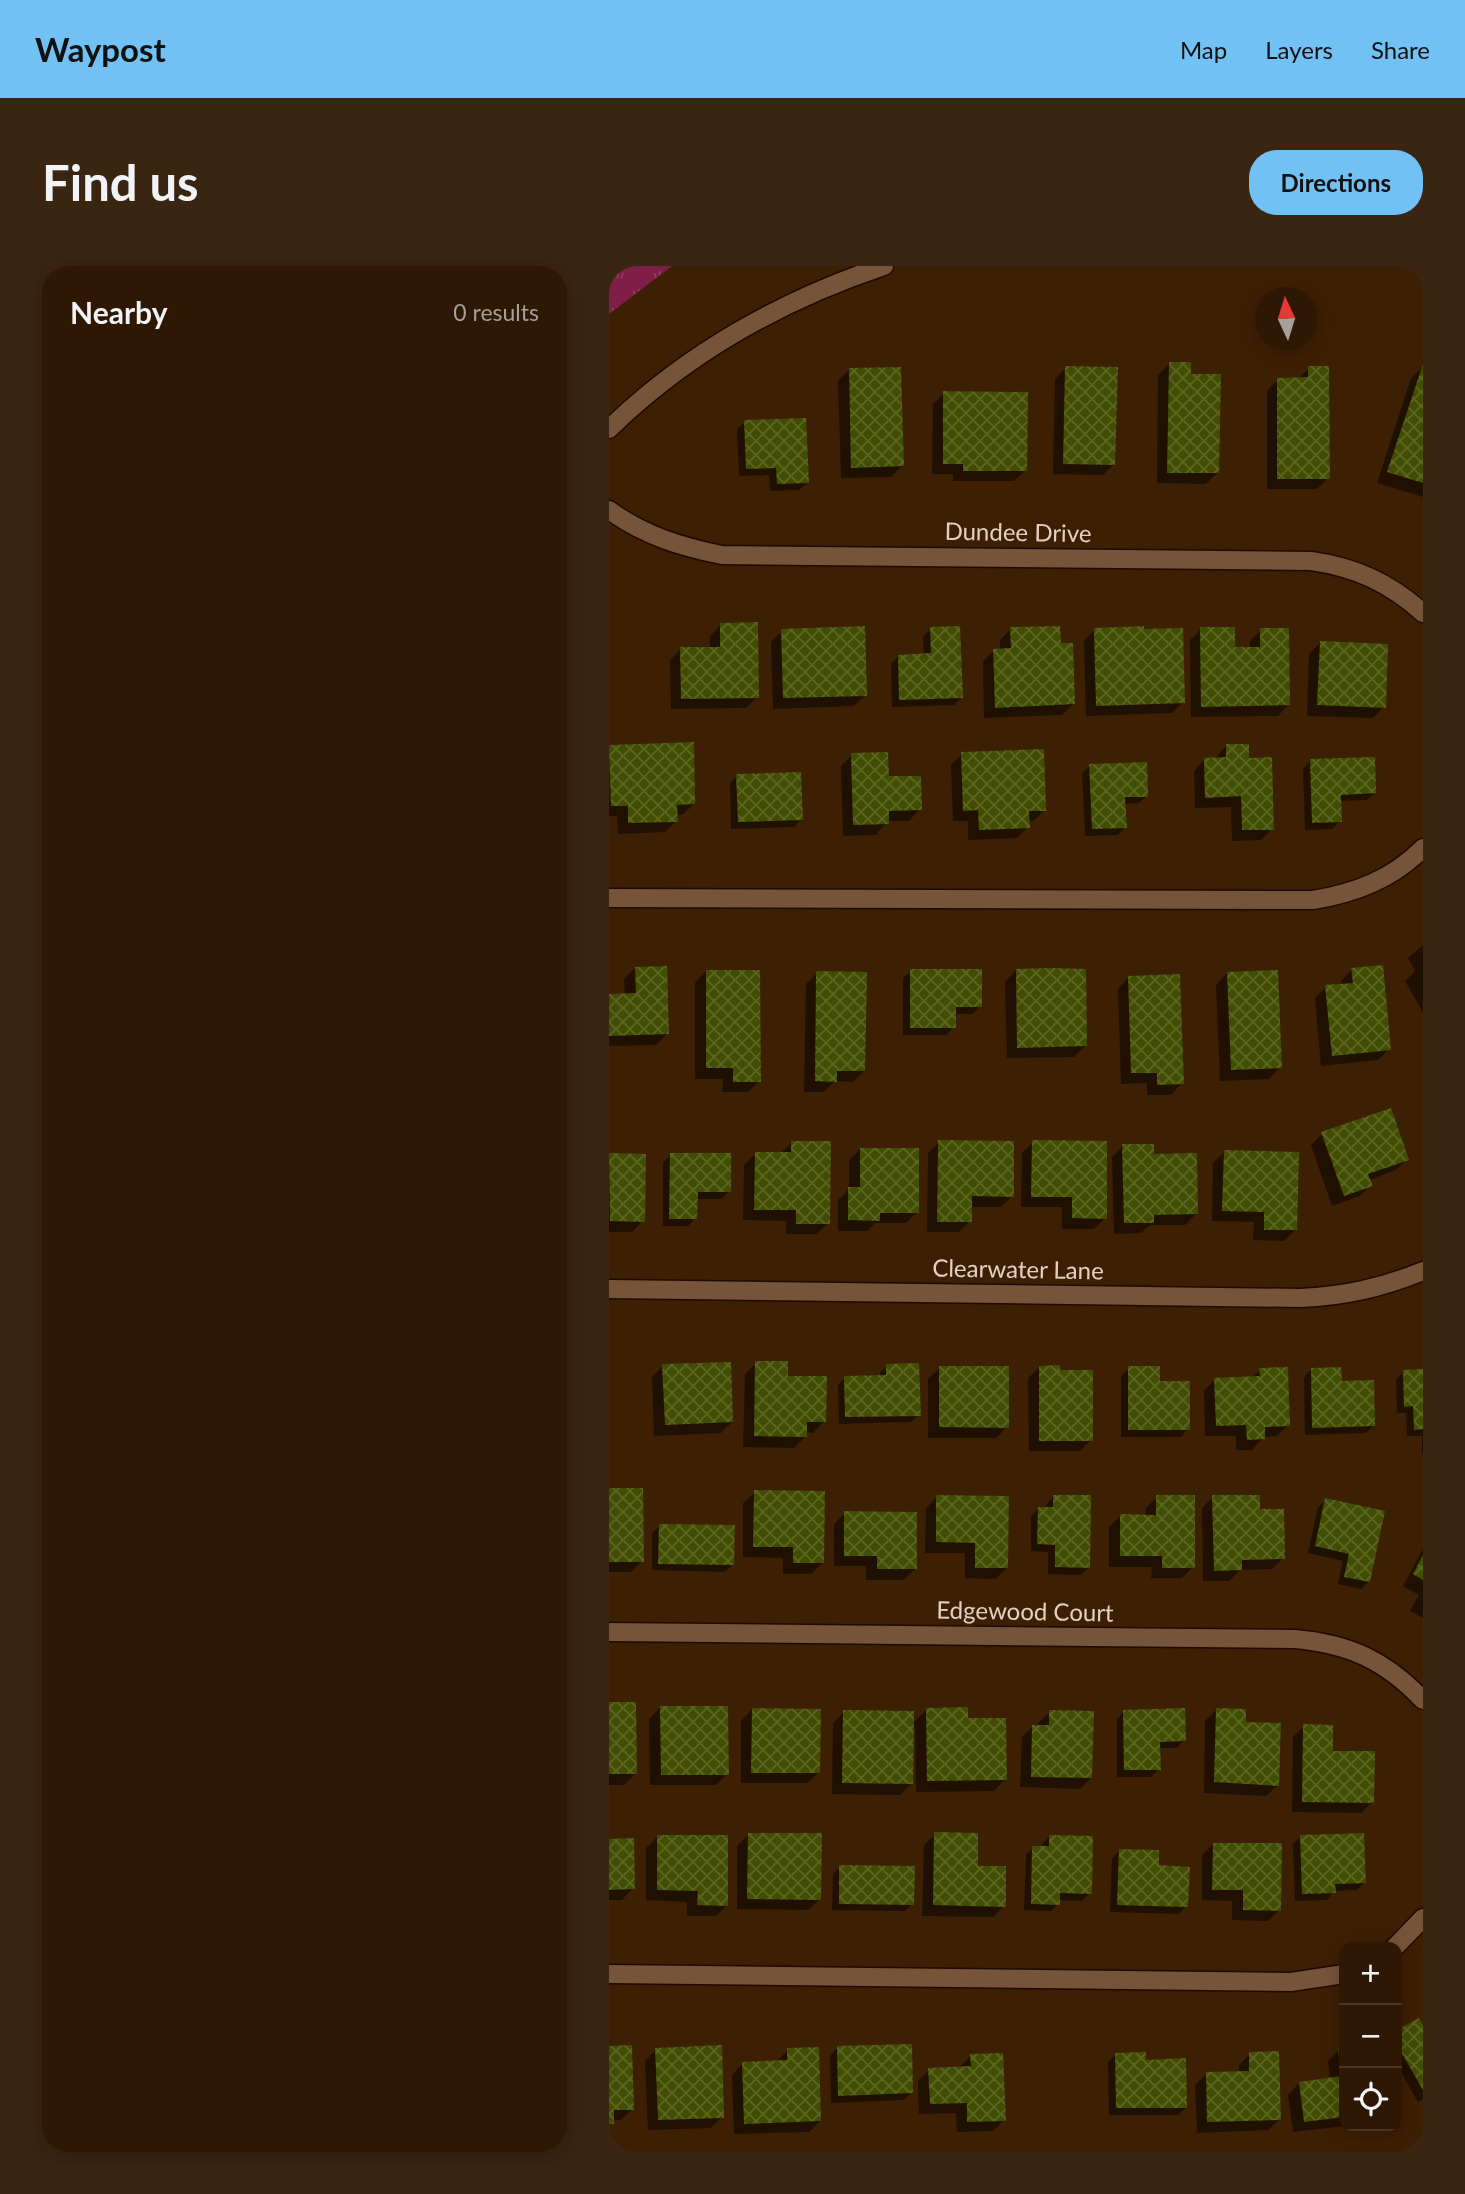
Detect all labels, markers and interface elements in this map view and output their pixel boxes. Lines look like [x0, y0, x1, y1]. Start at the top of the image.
text: Waypost [35, 29, 166, 69]
text: Map [1180, 35, 1227, 64]
text: Layers [1265, 35, 1333, 64]
text: Share [1371, 35, 1430, 64]
button: Directions [1249, 150, 1423, 215]
text: Find us [42, 153, 199, 211]
north arrow [1255, 287, 1318, 350]
text: Nearby [70, 294, 168, 330]
text: 0 results [453, 298, 539, 326]
street label: Dundee Drive [944, 516, 1092, 547]
street label: Clearwater Lane [932, 1253, 1104, 1284]
street label: Edgewood Court [936, 1594, 1114, 1627]
map controls [1339, 1942, 1402, 2131]
button: + [1339, 1942, 1402, 2005]
button: − [1339, 2005, 1402, 2068]
button: locate [1339, 2068, 1402, 2131]

